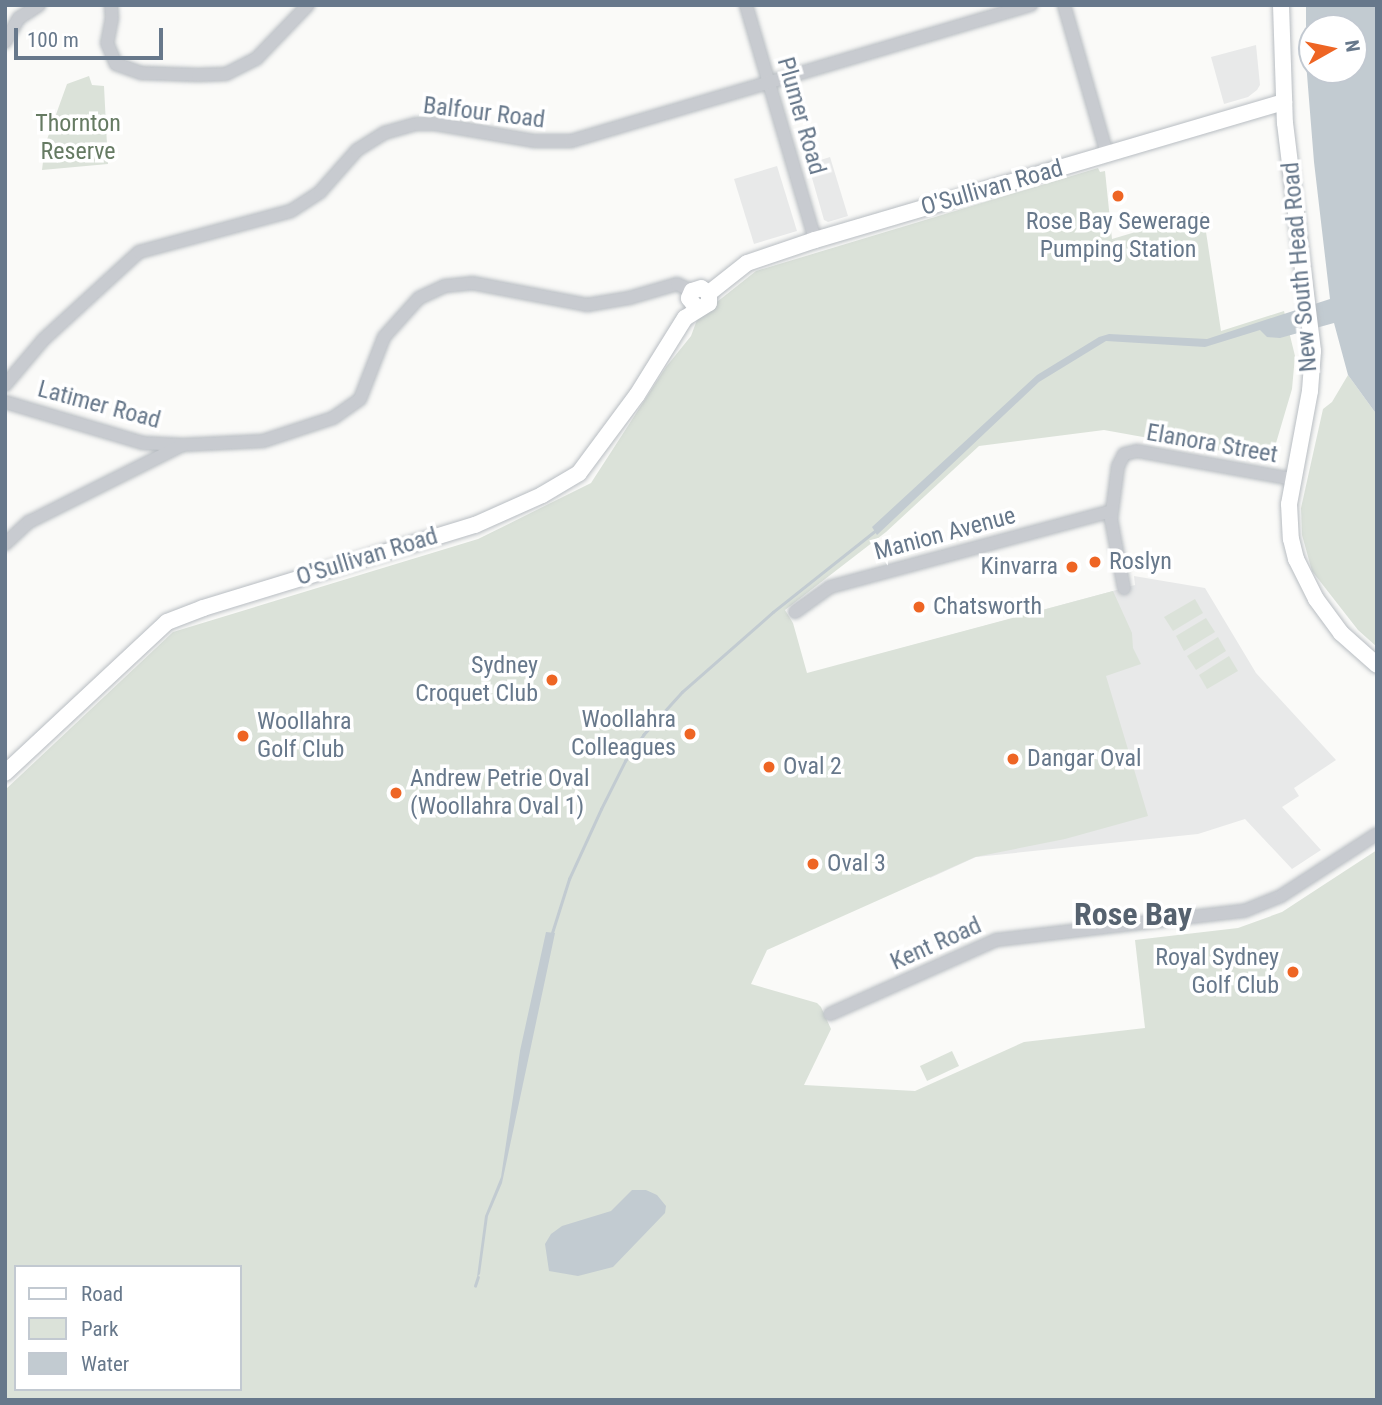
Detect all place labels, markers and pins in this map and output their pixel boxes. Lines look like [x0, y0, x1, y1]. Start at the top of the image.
marker: Rose Bay Sewerage Pumping Station [1110, 188, 1126, 204]
place label: Rose Bay Sewerage Pumping Station [1026, 208, 1210, 264]
place label: Roslyn [1109, 548, 1172, 576]
place label: Kinvarra [981, 553, 1058, 581]
marker: Roslyn [1087, 554, 1103, 570]
marker: Kinvarra [1064, 559, 1080, 575]
place label: Chatsworth [933, 593, 1042, 621]
marker: Chatsworth [911, 599, 927, 615]
place label: Sydney Croquet Club [415, 652, 538, 708]
marker: Sydney Croquet Club [544, 672, 560, 688]
place label: Woollahra Colleagues [571, 706, 676, 762]
place label: Woollahra Golf Club [257, 708, 351, 764]
marker: Woollahra Colleagues [682, 726, 698, 742]
marker: Woollahra Golf Club [235, 728, 251, 744]
place label: Dangar Oval [1027, 745, 1141, 773]
marker: Dangar Oval [1005, 751, 1021, 767]
place label: Oval 2 [783, 753, 842, 781]
marker: Oval 2 [761, 759, 777, 775]
place label: Andrew Petrie Oval (Woollahra Oval 1) [410, 765, 589, 821]
marker: Andrew Petrie Oval (Woollahra Oval 1) [388, 785, 404, 801]
place label: Oval 3 [827, 850, 886, 878]
marker: Oval 3 [805, 856, 821, 872]
place label: Royal Sydney Golf Club [1155, 944, 1279, 1000]
marker: Royal Sydney Golf Club [1285, 964, 1301, 980]

